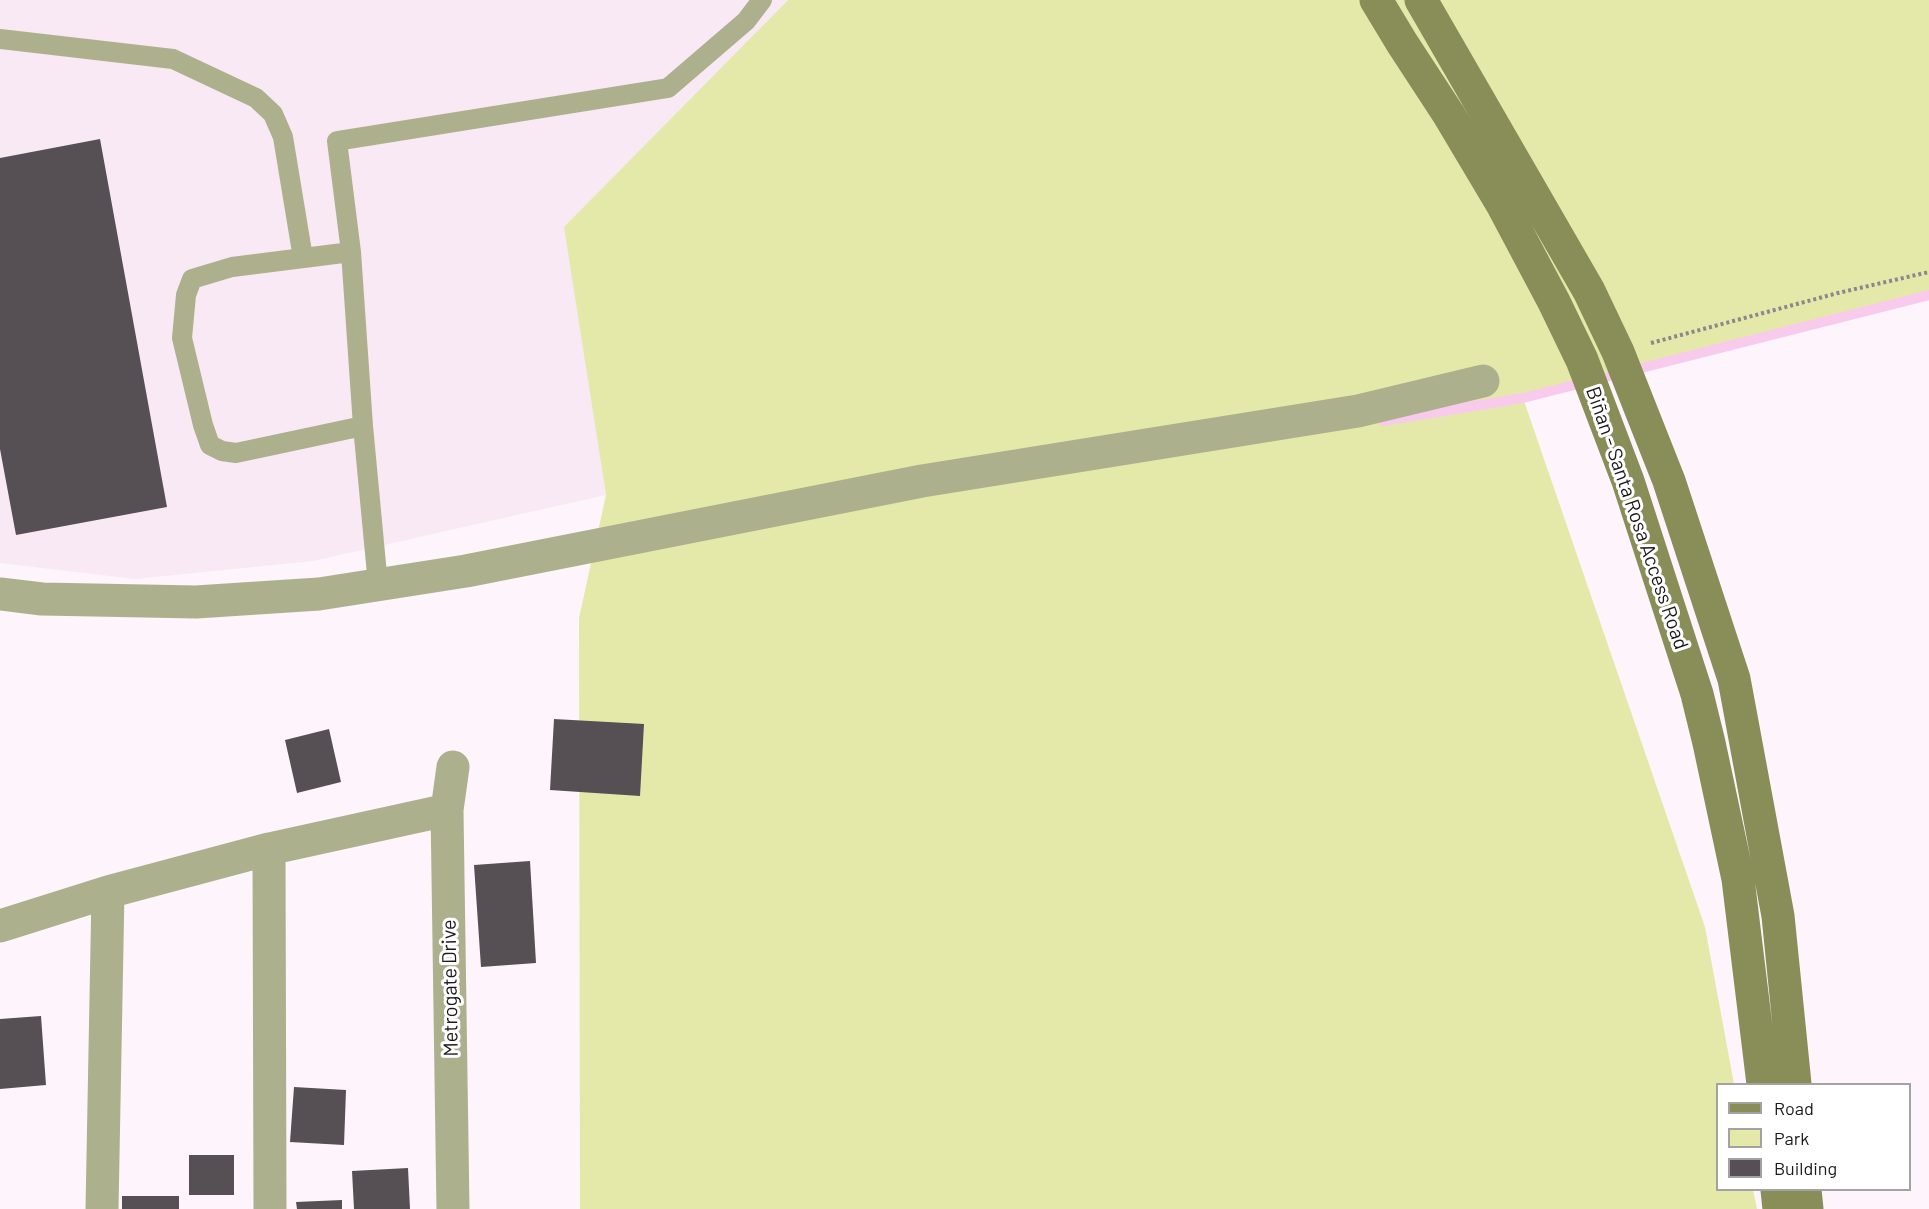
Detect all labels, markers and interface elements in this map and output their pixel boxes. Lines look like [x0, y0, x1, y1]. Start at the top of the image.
street label: Biñan - Santa Rosa Access Road [1581, 383, 1693, 653]
street label: Metrogate Drive [437, 919, 463, 1057]
legend [1716, 1083, 1911, 1191]
text: Road [1774, 1097, 1814, 1119]
text: Park [1774, 1127, 1809, 1149]
text: Building [1774, 1157, 1837, 1179]

